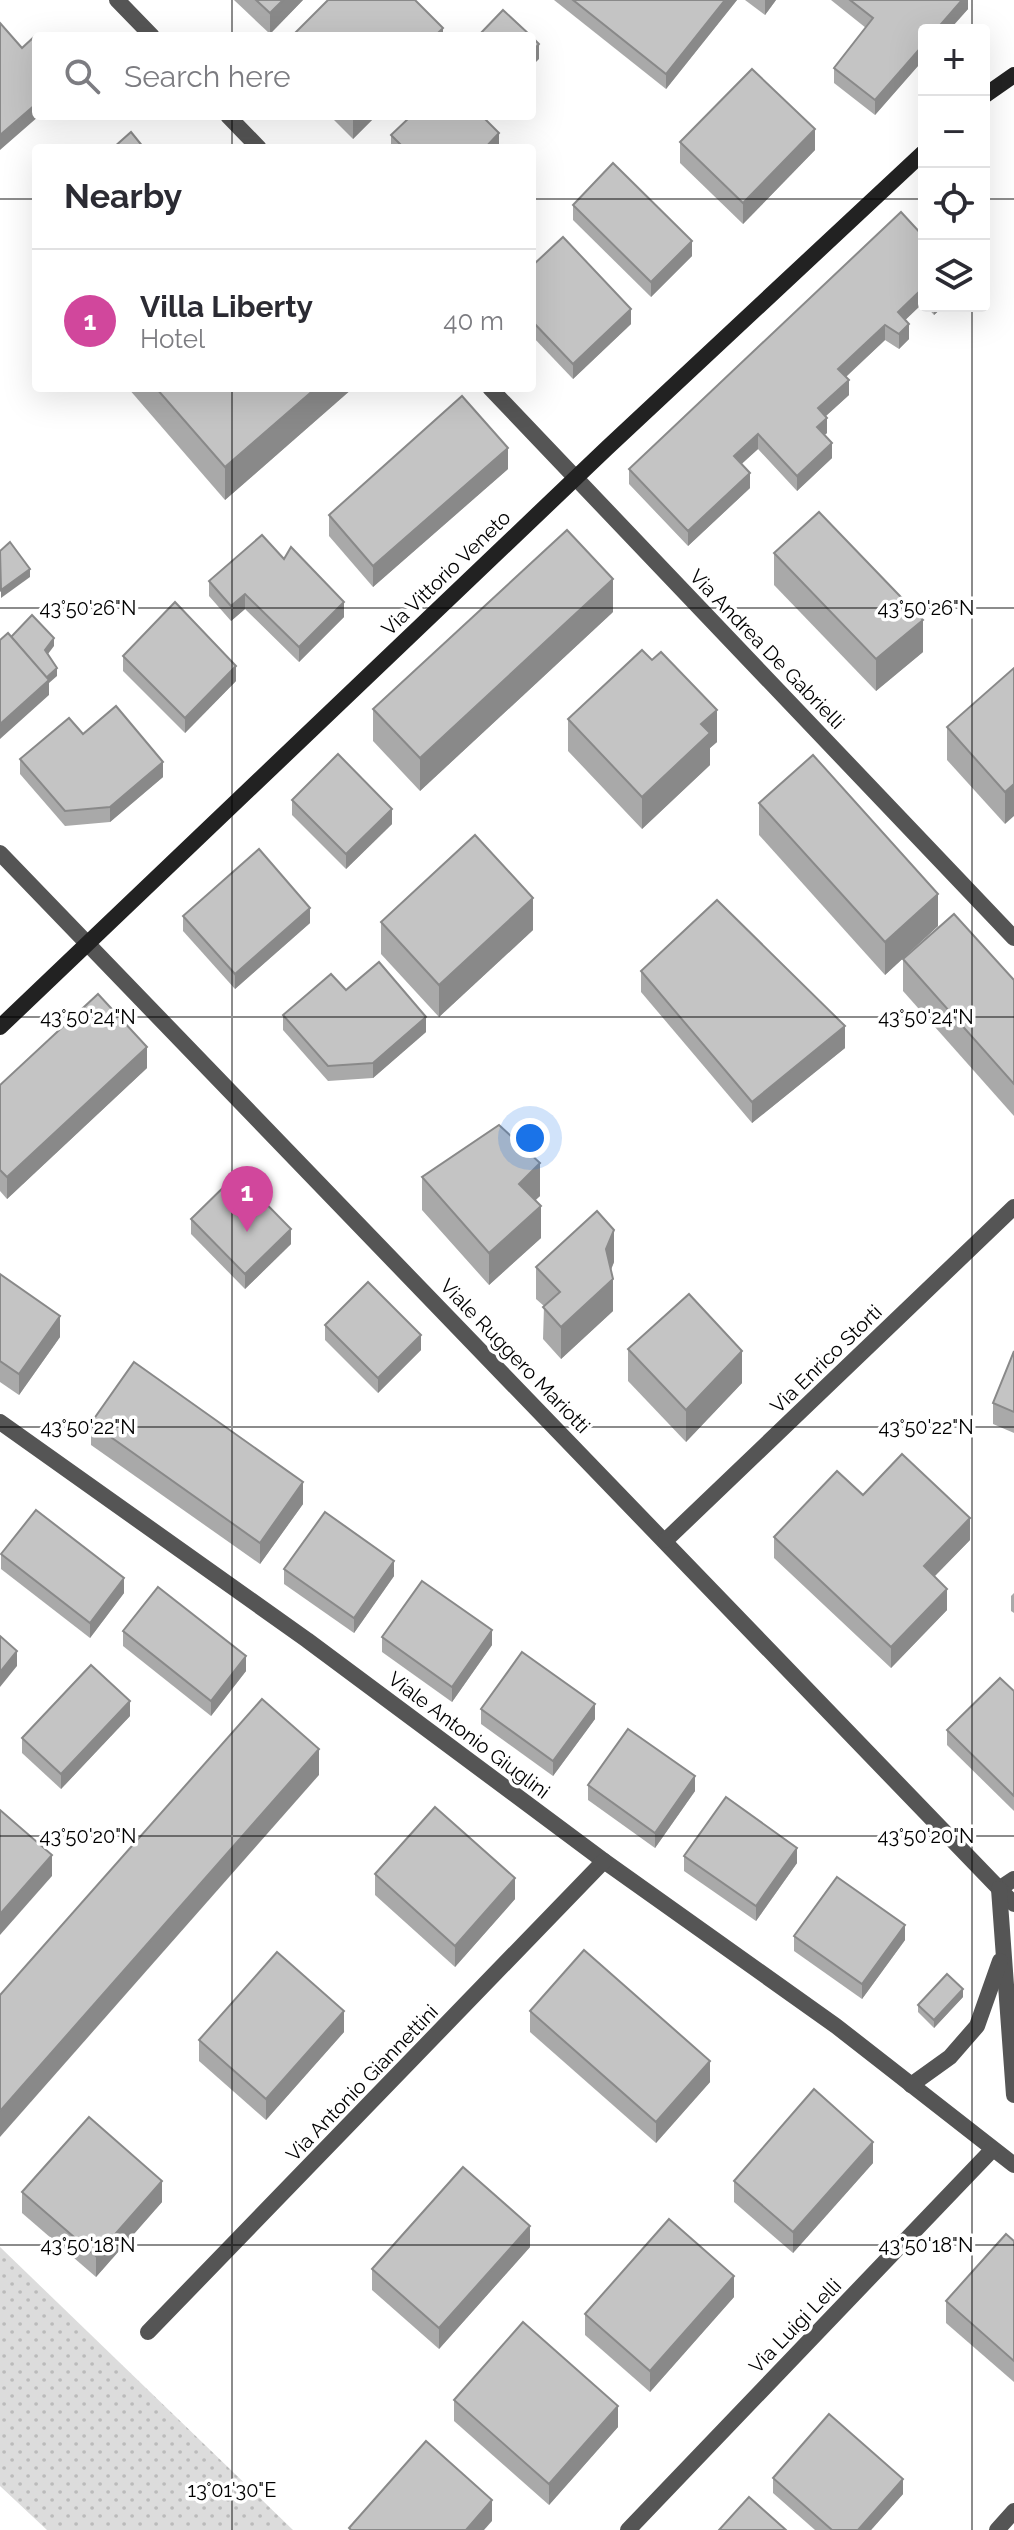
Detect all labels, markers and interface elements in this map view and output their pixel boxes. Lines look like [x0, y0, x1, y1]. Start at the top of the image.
map controls [918, 24, 990, 312]
button: + [918, 24, 990, 96]
search box [32, 32, 536, 120]
icon: search [60, 54, 104, 98]
text: Search here [124, 59, 291, 94]
button: − [918, 96, 990, 168]
button: locate [918, 168, 990, 240]
text: Nearby [64, 176, 182, 216]
button: layers [918, 240, 990, 312]
text: Villa Liberty [140, 289, 313, 324]
text: 1 [84, 306, 96, 336]
text: 40 m [443, 306, 504, 336]
text: Hotel [140, 324, 205, 354]
street label: Via Vittorio Veneto [377, 505, 515, 641]
street label: Via Andrea De Gabrielli [685, 564, 849, 734]
text: 43°50'26"N [40, 596, 136, 620]
text: 43°50'26"N [878, 596, 974, 620]
text: 43°50'24"N [40, 1005, 136, 1029]
text: 43°50'24"N [878, 1005, 974, 1029]
your location [510, 1118, 550, 1158]
pin: 1 [221, 1166, 273, 1232]
street label: Viale Ruggero Mariotti [435, 1274, 595, 1438]
street label: Via Enrico Storti [765, 1300, 887, 1418]
text: 43°50'22"N [40, 1415, 136, 1439]
text: 43°50'22"N [878, 1415, 974, 1439]
street label: Viale Antonio Giuglini [384, 1667, 554, 1803]
text: 43°50'20"N [40, 1824, 136, 1848]
text: 43°50'20"N [878, 1824, 974, 1848]
street label: Via Antonio Giannettini [281, 2000, 443, 2166]
text: 43°50'18"N [41, 2233, 135, 2257]
text: 43°50'18"N [879, 2233, 973, 2257]
street label: Via Luigi Lelli [744, 2274, 846, 2378]
text: 13°01'30"E [188, 2478, 276, 2502]

